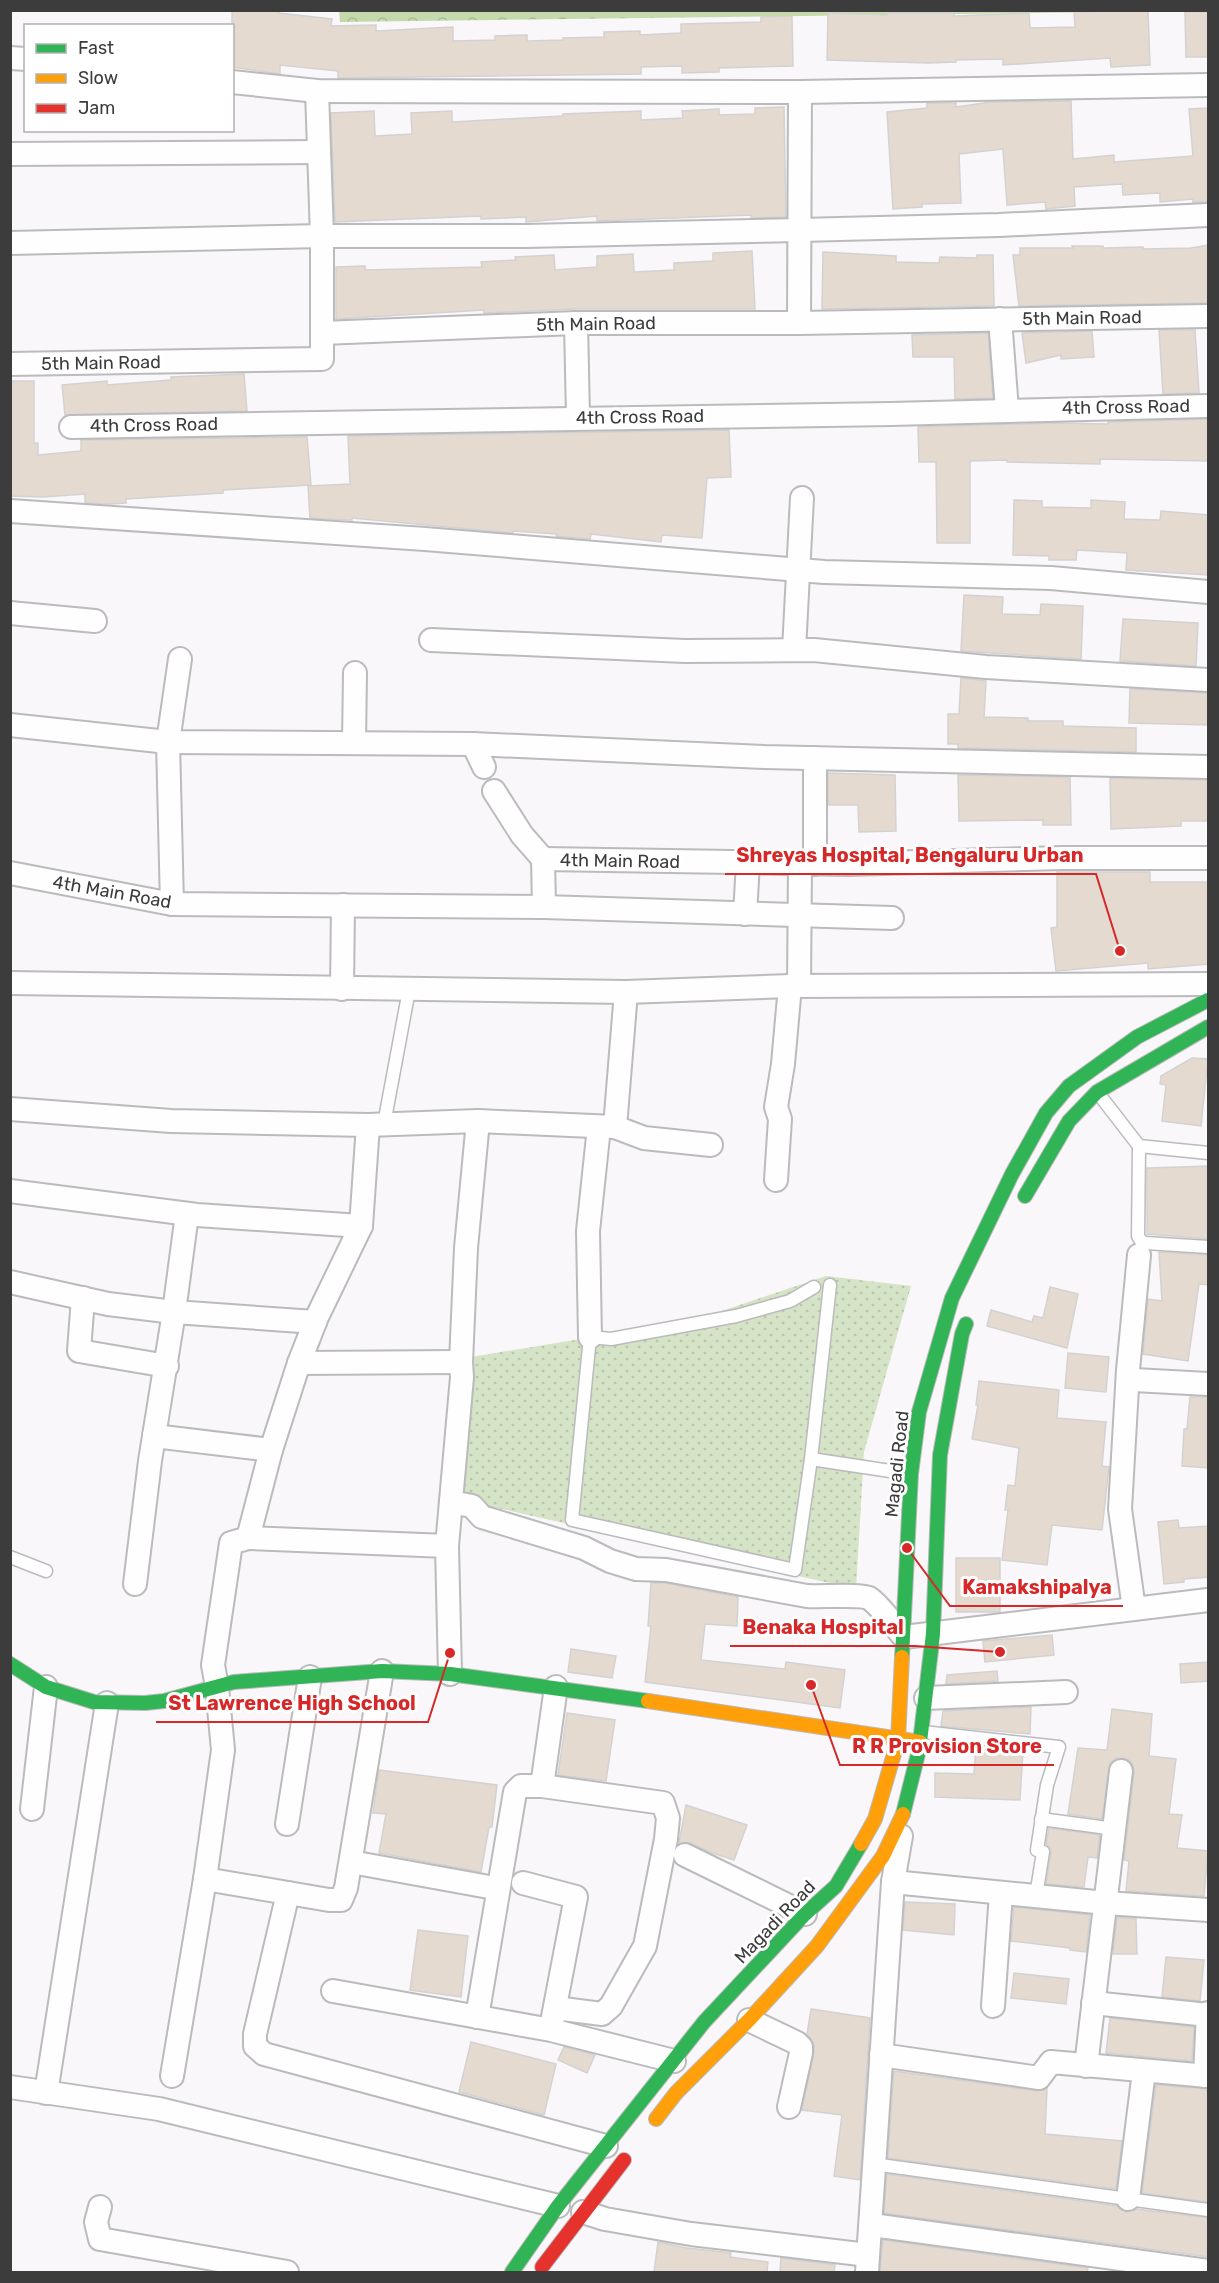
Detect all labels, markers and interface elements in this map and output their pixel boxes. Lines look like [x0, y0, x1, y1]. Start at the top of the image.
legend [24, 24, 234, 132]
text: Fast [78, 37, 114, 59]
text: Slow [78, 67, 118, 89]
text: Jam [78, 97, 115, 119]
street label: 5th Main Road [1022, 306, 1142, 330]
street label: 5th Main Road [536, 312, 656, 336]
street label: 5th Main Road [41, 351, 161, 375]
street label: 4th Cross Road [1062, 395, 1190, 419]
street label: 4th Cross Road [576, 405, 704, 429]
street label: 4th Cross Road [90, 413, 218, 437]
callout: Shreyas Hospital, Bengaluru Urban [725, 836, 1096, 874]
text: Shreyas Hospital, Bengaluru Urban [736, 843, 1084, 867]
street label: 4th Main Road [560, 849, 680, 873]
street label: 4th Main Road [51, 871, 173, 913]
street label: Magadi Road [880, 1410, 914, 1518]
callout: Kamakshipalya [950, 1568, 1123, 1606]
text: Kamakshipalya [962, 1575, 1112, 1599]
callout: Benaka Hospital [730, 1608, 915, 1646]
text: Benaka Hospital [742, 1615, 904, 1639]
callout: St Lawrence High School [156, 1684, 428, 1722]
text: St Lawrence High School [168, 1691, 416, 1715]
callout: R R Provision Store [840, 1727, 1054, 1765]
text: R R Provision Store [852, 1734, 1042, 1758]
street label: Magadi Road [730, 1876, 820, 1968]

